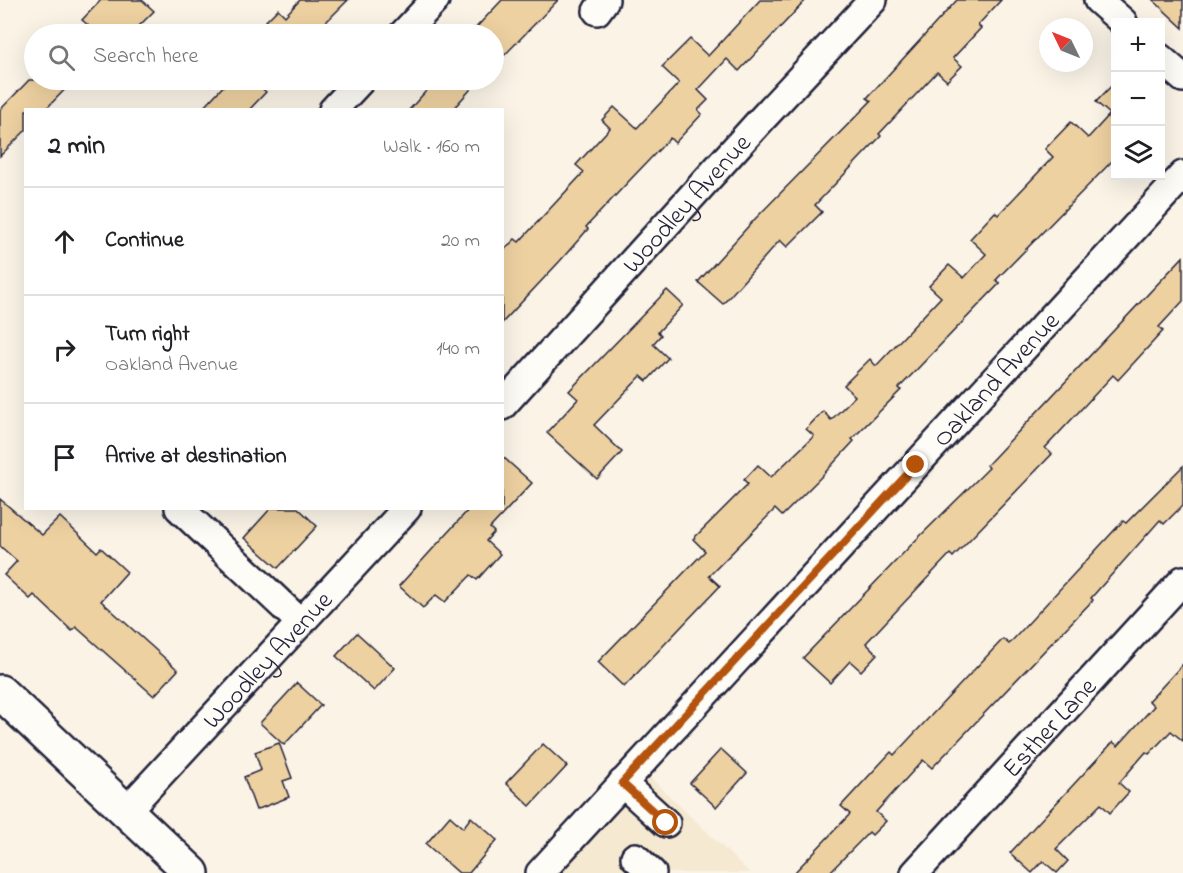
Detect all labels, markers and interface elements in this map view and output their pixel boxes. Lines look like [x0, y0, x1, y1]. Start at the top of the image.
north arrow [1039, 18, 1093, 72]
map controls [1111, 18, 1165, 180]
button: + [1111, 18, 1165, 72]
search box [24, 24, 504, 90]
icon: search [45, 41, 78, 74]
text: Search here [93, 41, 198, 73]
button: − [1111, 72, 1165, 126]
street label: Woodley Avenue [615, 126, 762, 283]
button: layers [1111, 126, 1165, 180]
text: 2 min [48, 128, 105, 166]
text: Walk · 160 m [383, 133, 480, 162]
icon: ahead [48, 225, 81, 258]
text: Continue [105, 225, 184, 257]
text: 20 m [441, 227, 480, 256]
street label: Oakland Avenue [925, 304, 1070, 457]
text: Turn right [105, 319, 190, 351]
icon: right [48, 333, 81, 366]
text: 140 m [436, 335, 480, 364]
text: Oakland Avenue [105, 351, 238, 380]
icon: arrive [48, 441, 81, 474]
text: Arrive at destination [105, 441, 287, 473]
route end [902, 451, 928, 477]
street label: Woodley Avenue [195, 583, 343, 739]
street label: Esther Lane [995, 670, 1107, 788]
route start [652, 809, 678, 835]

